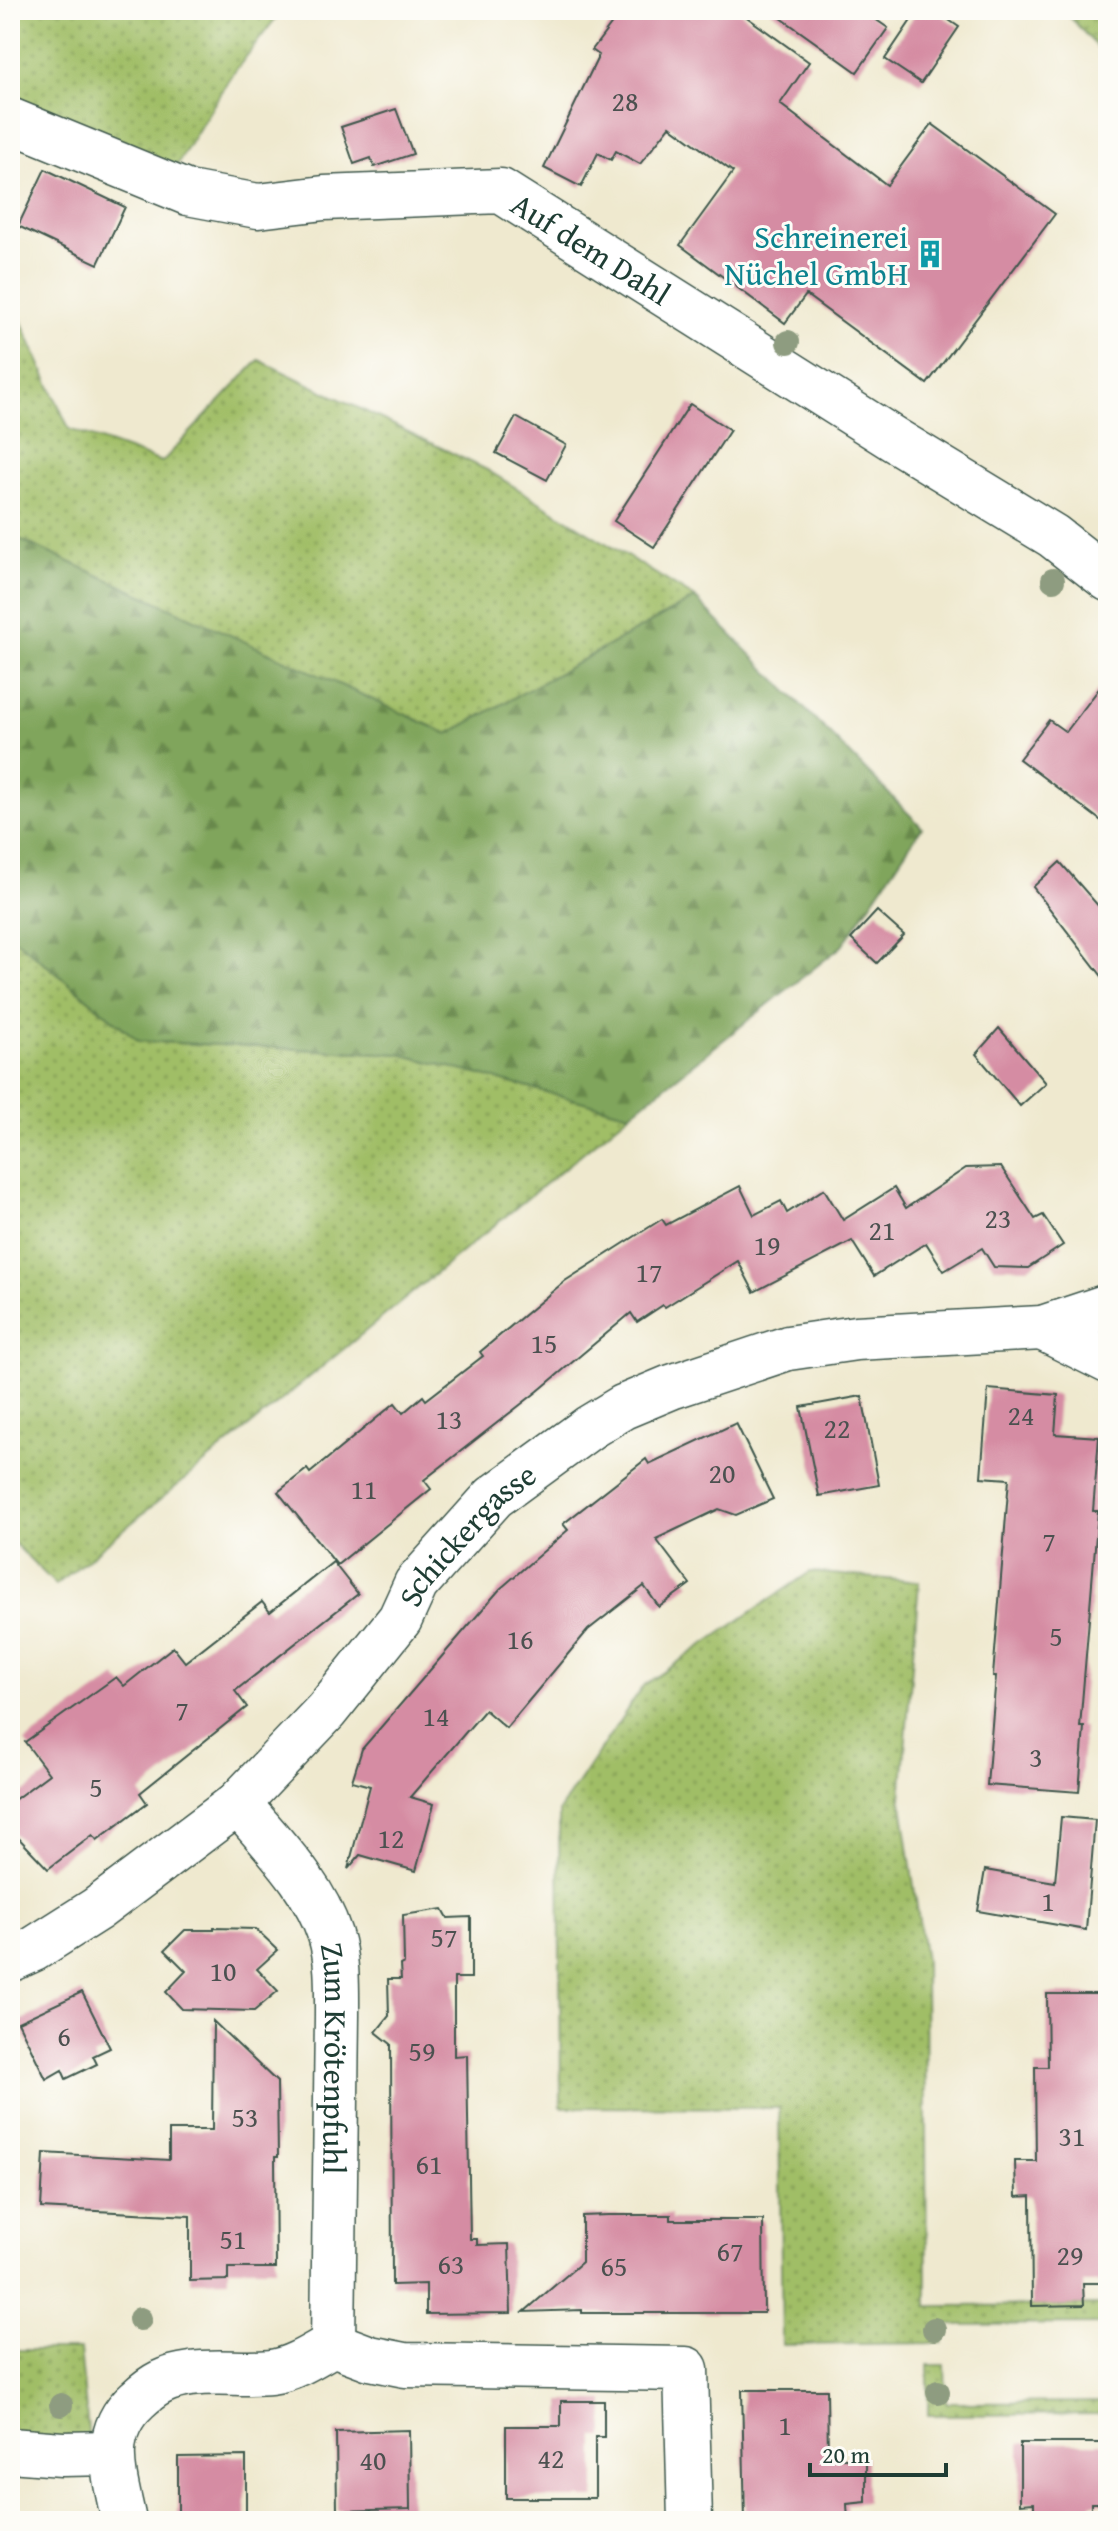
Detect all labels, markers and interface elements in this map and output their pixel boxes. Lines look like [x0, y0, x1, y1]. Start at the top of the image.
house number: 28 [612, 80, 638, 121]
street label: Auf dem Dahl [502, 180, 680, 316]
place label: Schreinerei Nüchel GmbH [724, 213, 908, 297]
building icon: Schreinerei Nüchel GmbH [915, 239, 945, 269]
house number: 23 [985, 1197, 1011, 1238]
house number: 21 [869, 1209, 895, 1250]
house number: 19 [754, 1224, 780, 1265]
house number: 17 [636, 1251, 662, 1292]
house number: 15 [531, 1322, 557, 1363]
house number: 24 [1008, 1394, 1034, 1435]
house number: 13 [436, 1398, 462, 1439]
house number: 22 [824, 1407, 850, 1448]
street label: Schickergasse [386, 1451, 545, 1614]
house number: 20 [709, 1452, 735, 1493]
house number: 11 [351, 1468, 377, 1509]
house number: 7 [1042, 1520, 1056, 1561]
house number: 5 [1049, 1615, 1063, 1656]
house number: 16 [507, 1618, 533, 1659]
house number: 7 [175, 1689, 189, 1730]
house number: 14 [423, 1695, 449, 1736]
house number: 3 [1029, 1736, 1043, 1777]
house number: 5 [89, 1766, 103, 1807]
house number: 12 [378, 1817, 404, 1858]
house number: 1 [1041, 1880, 1055, 1921]
house number: 57 [431, 1916, 457, 1957]
street label: Zum Krötenpfuhl [309, 1938, 361, 2175]
house number: 10 [210, 1950, 236, 1991]
house number: 6 [57, 2015, 71, 2056]
house number: 59 [409, 2030, 435, 2071]
house number: 53 [232, 2096, 258, 2137]
house number: 31 [1059, 2115, 1085, 2156]
house number: 61 [416, 2143, 442, 2184]
house number: 51 [220, 2218, 246, 2259]
house number: 67 [717, 2230, 743, 2271]
house number: 29 [1057, 2234, 1083, 2275]
house number: 63 [438, 2243, 464, 2284]
house number: 65 [601, 2245, 627, 2286]
house number: 1 [778, 2404, 792, 2445]
scale bar [810, 2427, 946, 2477]
house number: 42 [538, 2437, 564, 2478]
text: 20 m [822, 2437, 870, 2472]
house number: 40 [360, 2439, 386, 2480]

